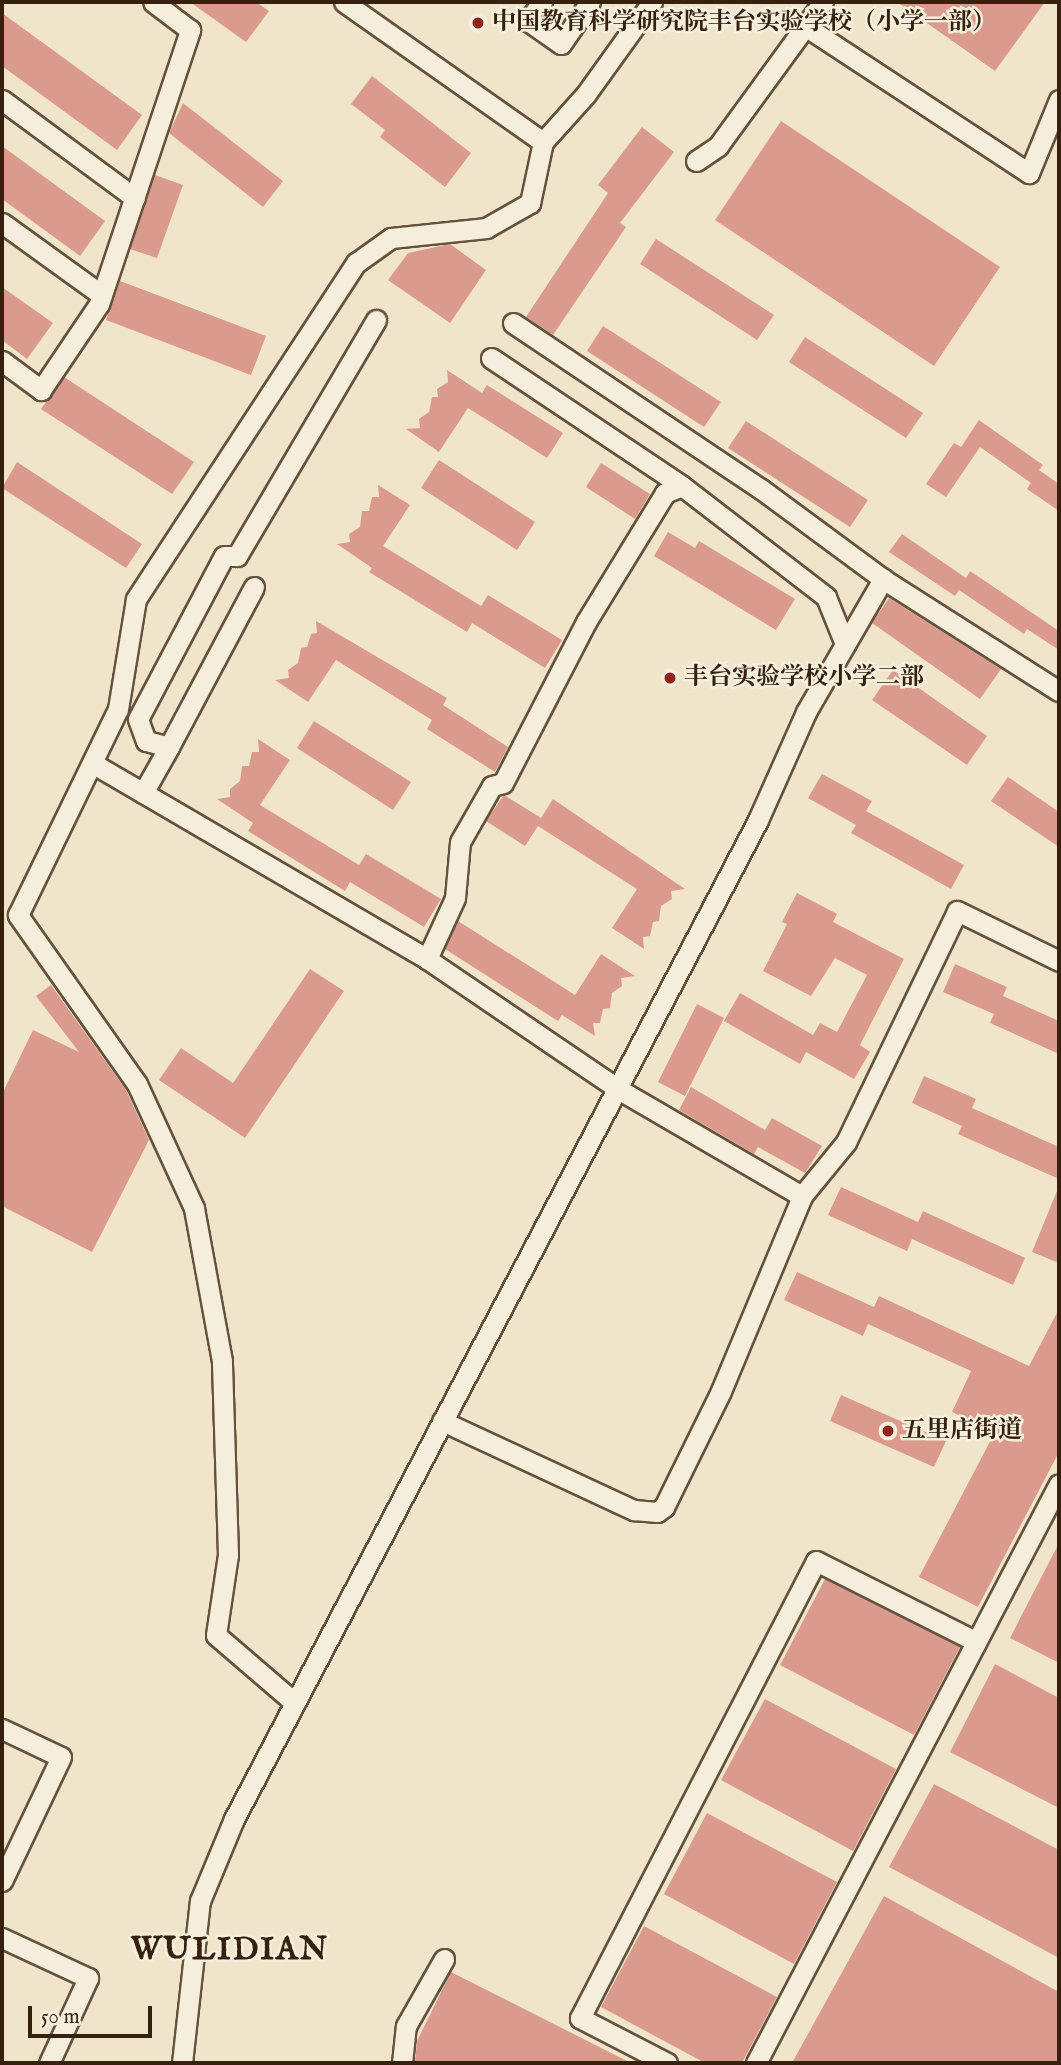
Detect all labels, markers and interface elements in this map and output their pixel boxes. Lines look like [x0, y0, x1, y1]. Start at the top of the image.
place label: 中国教育科学研究院丰台实验学校（小学一部） [492, 9, 996, 37]
marker: 中国教育科学研究院丰台实验学校（小学一部） [470, 15, 486, 31]
place label: 丰台实验学校小学二部 [684, 664, 924, 692]
marker: 丰台实验学校小学二部 [662, 670, 678, 686]
place label: 五里店街道 [902, 1417, 1022, 1445]
marker: 五里店街道 [880, 1423, 896, 1439]
district label: WULIDIAN [132, 1932, 328, 1970]
scale bar [32, 1992, 156, 2036]
text: 50 m [41, 2004, 80, 2031]

